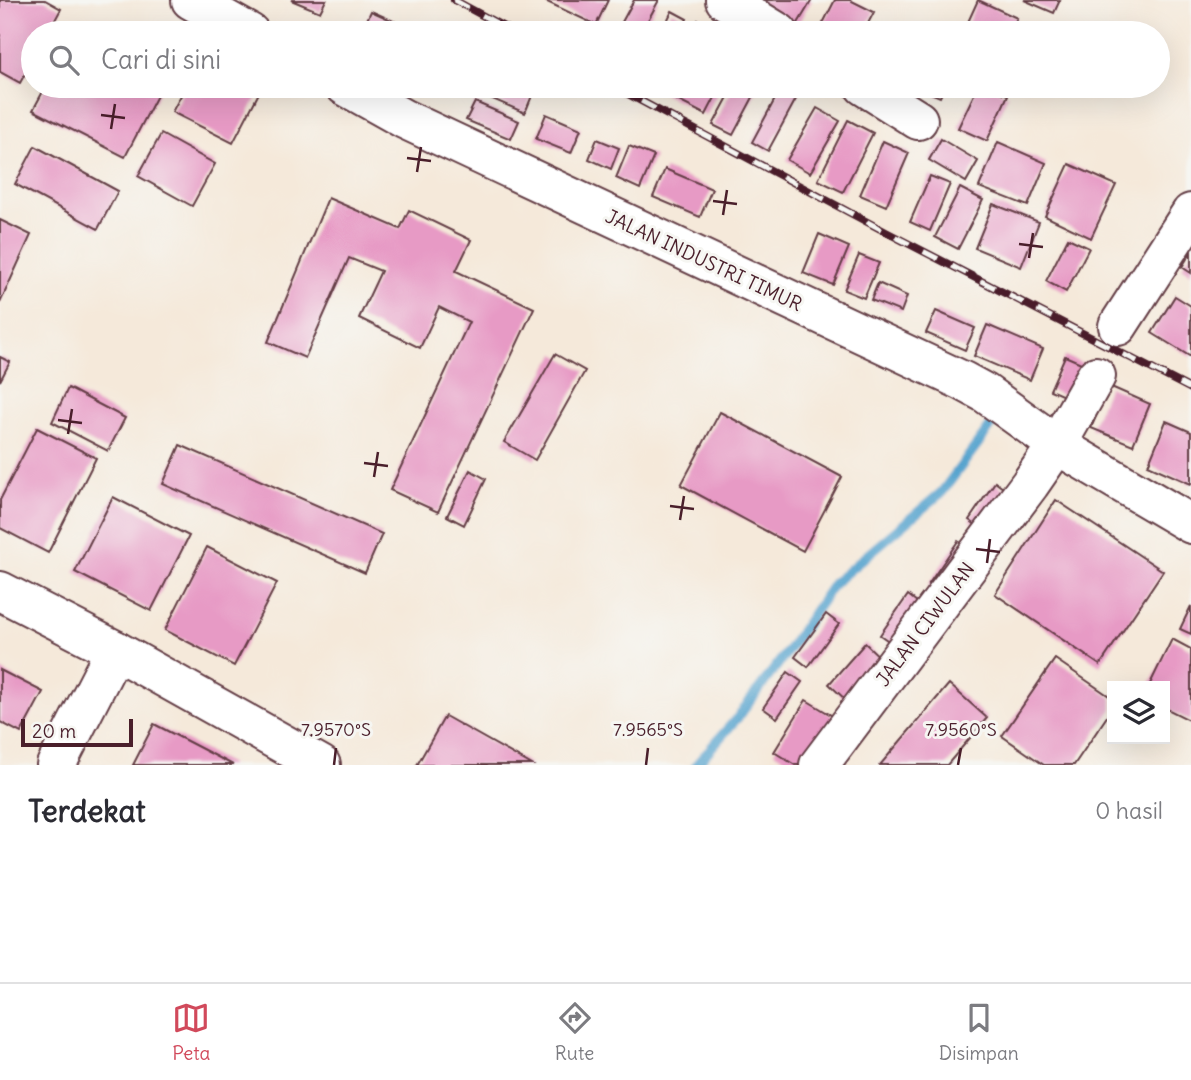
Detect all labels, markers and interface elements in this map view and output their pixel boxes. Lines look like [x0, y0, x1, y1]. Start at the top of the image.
search box [21, 21, 1170, 98]
icon: search [45, 41, 83, 79]
text: Cari di sini [101, 43, 221, 76]
street label: JALAN INDUSTRI TIMUR [602, 204, 806, 316]
street label: JALAN CIWULAN [871, 557, 979, 691]
map controls [1107, 681, 1170, 744]
button: layers [1107, 681, 1170, 744]
scale bar [21, 716, 133, 748]
text: 7.9570°S [301, 718, 371, 741]
text: 7.9565°S [613, 718, 683, 741]
text: 7.9560°S [925, 718, 997, 741]
text: 20 m [32, 719, 76, 743]
text: Terdekat [28, 792, 146, 830]
text: 0 hasil [1095, 796, 1163, 825]
tab: Peta [172, 999, 210, 1065]
tab: Rute [555, 999, 594, 1065]
tab: Disimpan [939, 999, 1019, 1065]

